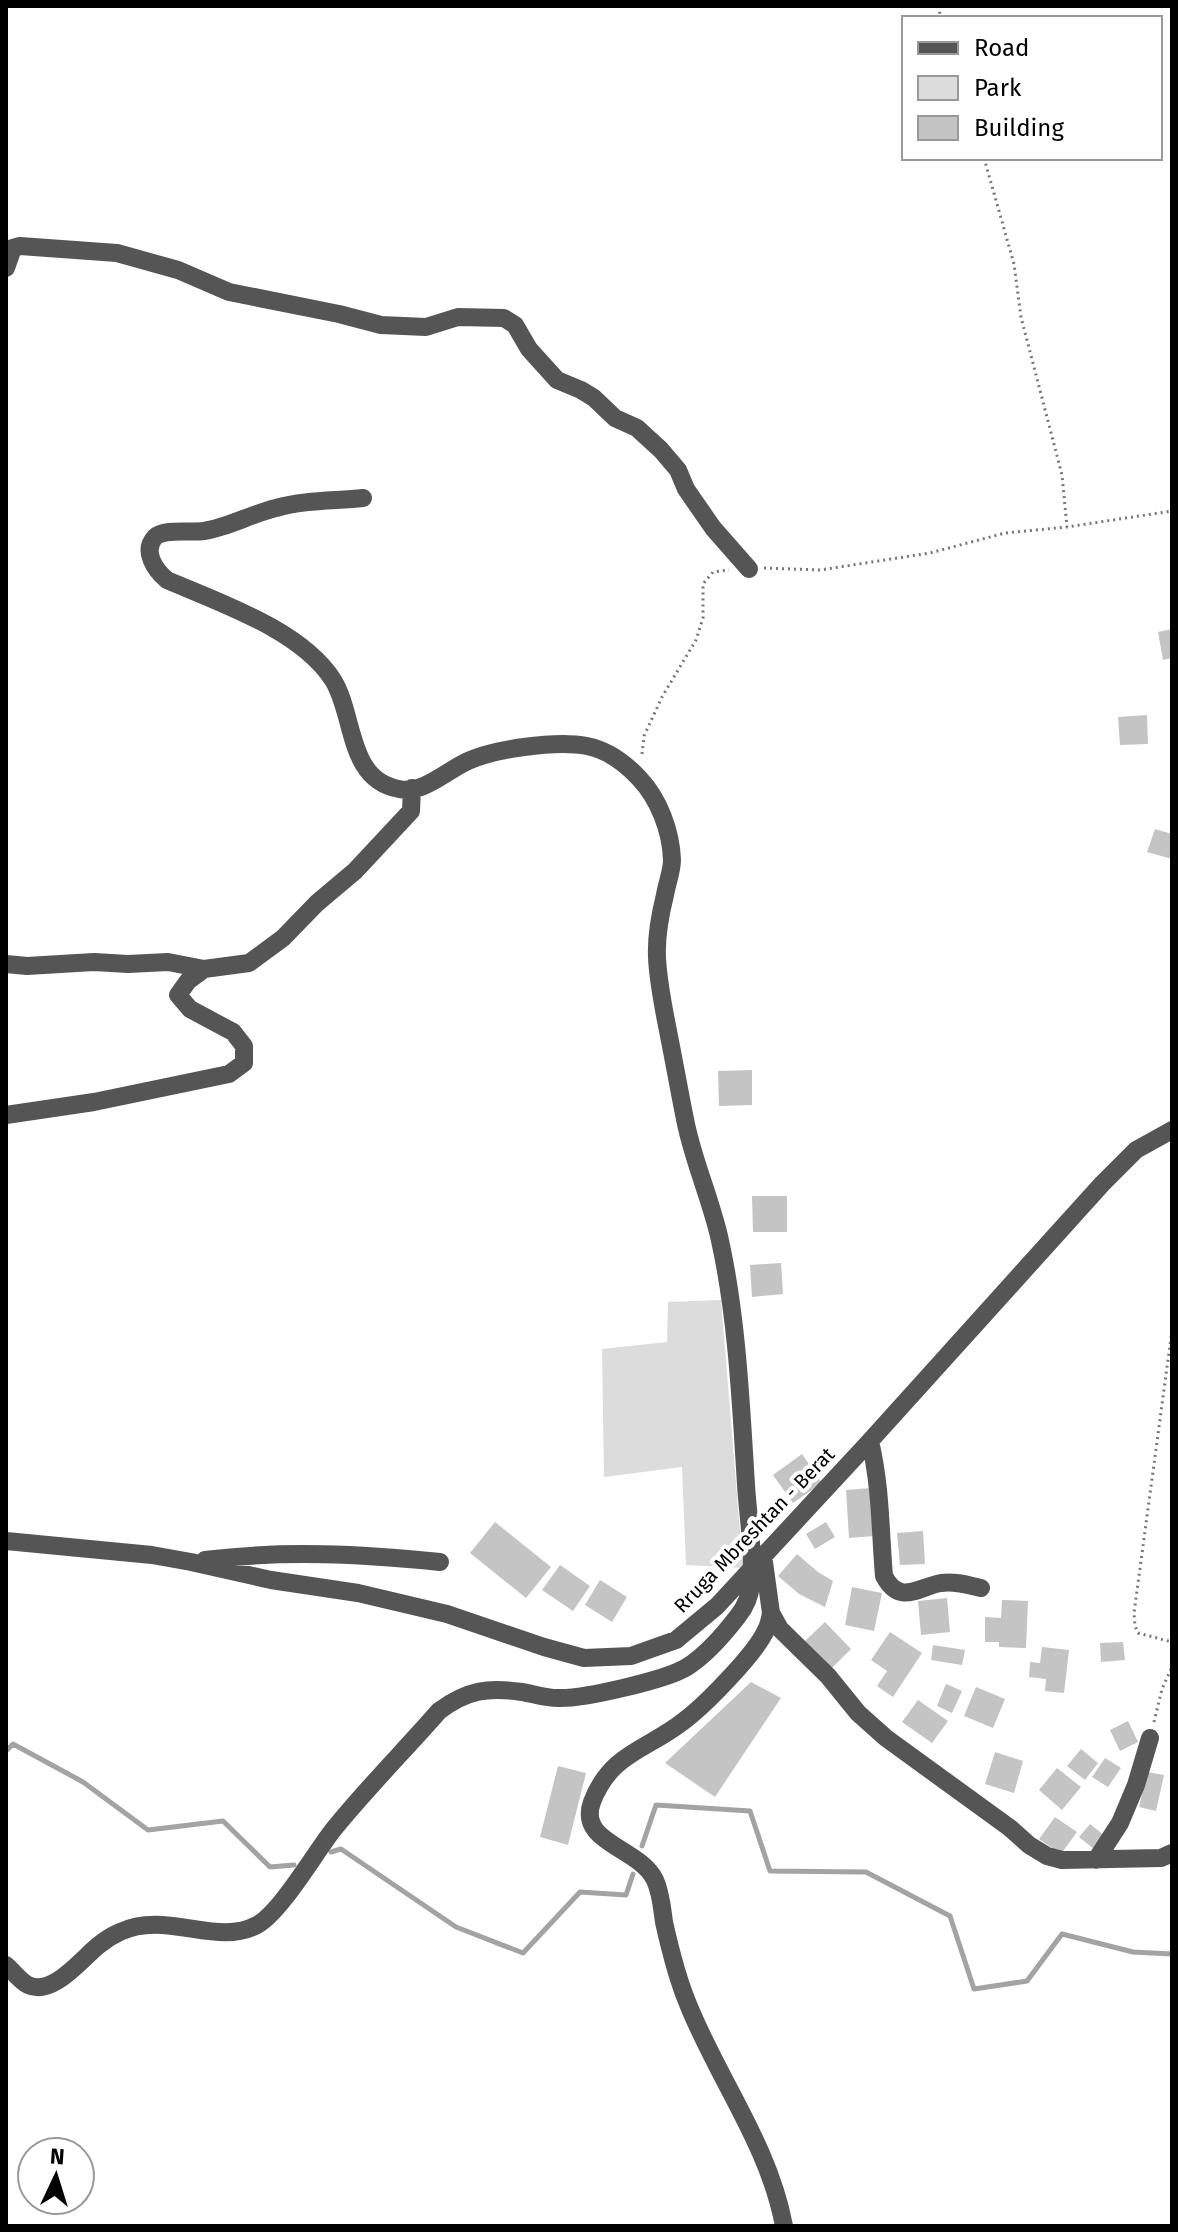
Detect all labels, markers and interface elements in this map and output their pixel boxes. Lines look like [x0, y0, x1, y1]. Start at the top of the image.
legend [902, 16, 1162, 160]
text: Road [974, 34, 1029, 62]
text: Park [974, 74, 1022, 102]
text: Building [974, 114, 1064, 142]
street label: Rruga Mbreshtan - Berat [669, 1442, 840, 1618]
north arrow [16, 2136, 96, 2216]
text: N [49, 2143, 66, 2171]

